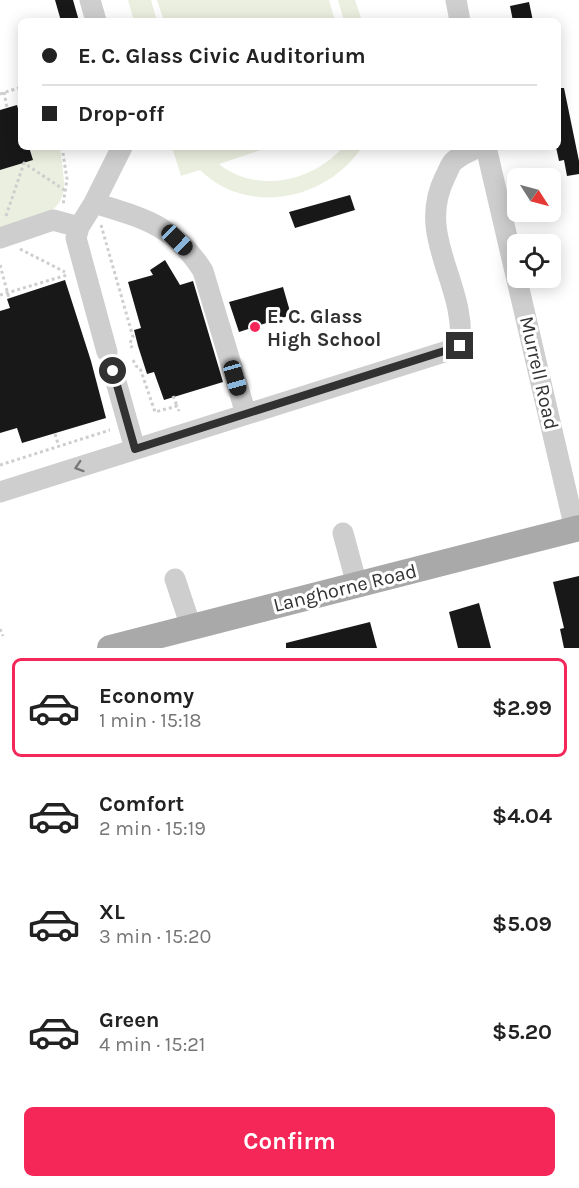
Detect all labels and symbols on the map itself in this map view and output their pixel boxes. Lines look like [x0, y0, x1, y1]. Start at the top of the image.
north arrow [507, 168, 561, 222]
car [158, 221, 196, 259]
place label: E. C. Glass High School [267, 305, 381, 351]
street label: Murrell Road [515, 314, 563, 432]
marker: E. C. Glass High School [248, 320, 262, 334]
route end [446, 332, 473, 359]
route start [99, 357, 126, 384]
car [221, 358, 249, 398]
one-way arrow [74, 460, 85, 472]
street label: Langhorne Road [271, 559, 419, 617]

